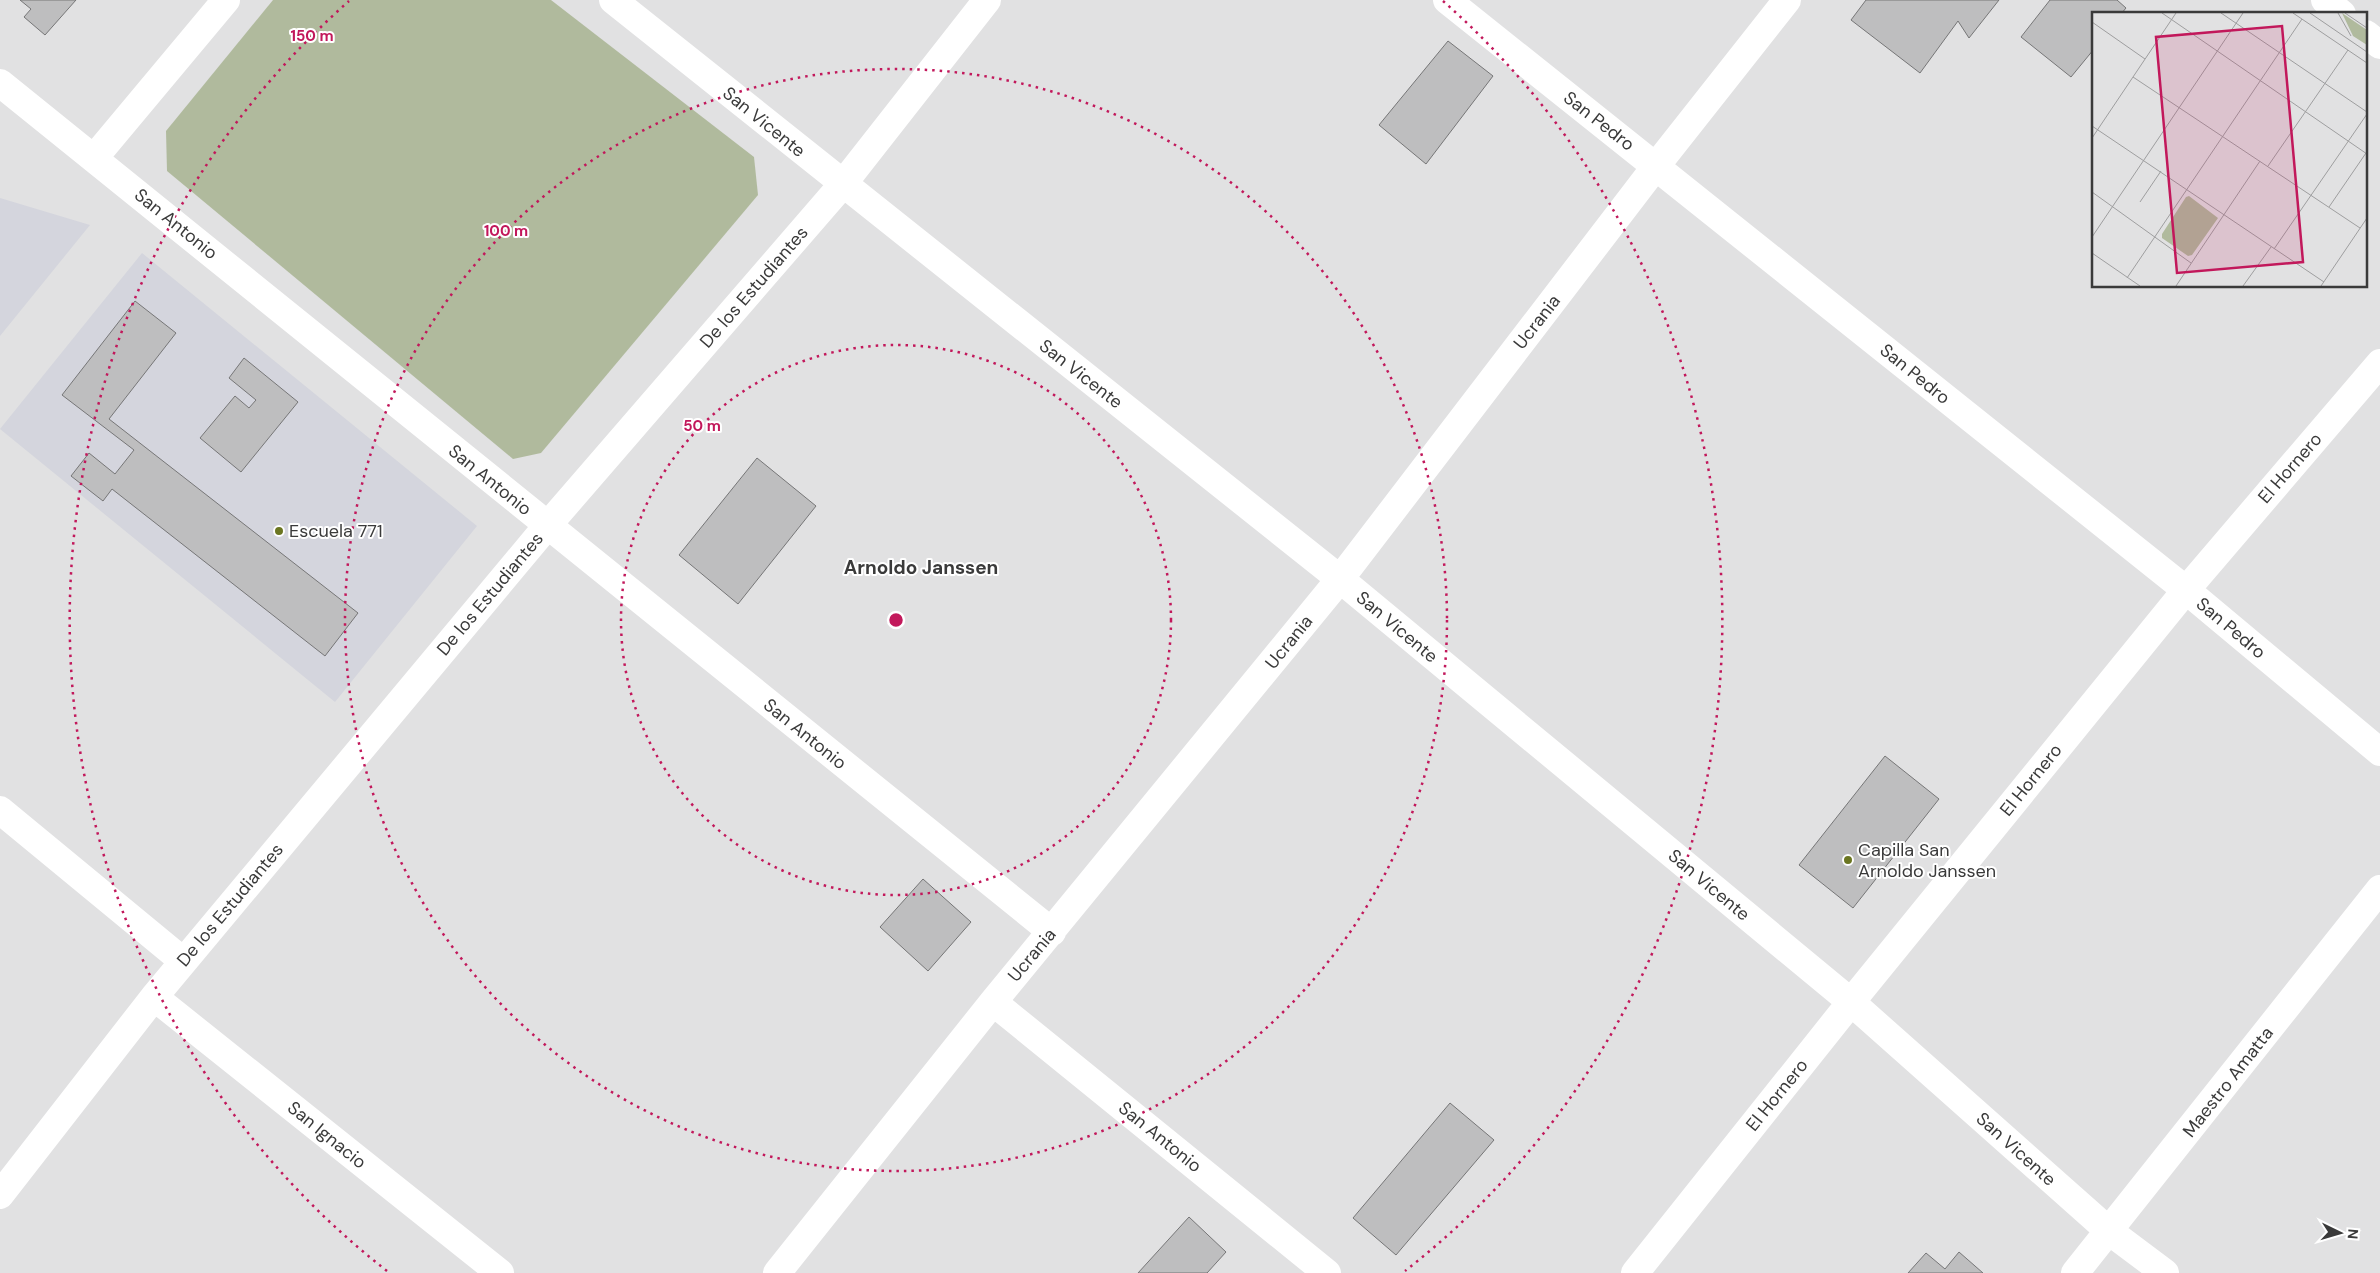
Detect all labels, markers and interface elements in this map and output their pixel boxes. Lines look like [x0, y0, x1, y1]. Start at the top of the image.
inset map [2092, 12, 2368, 288]
text: 150 m [291, 26, 334, 46]
street label: San Vicente [718, 81, 810, 163]
street label: San Pedro [1559, 86, 1639, 156]
street label: San Antonio [129, 183, 223, 265]
text: 100 m [484, 221, 528, 241]
street label: De los Estudiantes [694, 221, 814, 353]
street label: Ucrania [1508, 290, 1566, 354]
street label: San Vicente [1034, 334, 1128, 414]
street label: San Pedro [1875, 338, 1955, 410]
text: 50 m [683, 416, 721, 436]
street label: El Hornero [2253, 428, 2327, 508]
street label: San Antonio [443, 439, 537, 521]
place label: Escuela 771 [289, 519, 383, 543]
marker: Escuela 771 [273, 525, 285, 537]
street label: De los Estudiantes [431, 527, 549, 661]
district label: Arnoldo Janssen [844, 555, 998, 580]
street label: San Vicente [1351, 586, 1443, 668]
street label: San Pedro [2191, 592, 2271, 664]
street label: Ucrania [1260, 610, 1318, 674]
centre of rings [887, 611, 905, 629]
street label: San Antonio [758, 693, 852, 775]
street label: El Hornero [1995, 739, 2067, 821]
street label: De los Estudiantes [171, 838, 289, 972]
place label: Capilla San Arnoldo Janssen [1858, 838, 1996, 883]
street label: San Vicente [1663, 844, 1755, 926]
marker: Capilla San Arnoldo Janssen [1842, 854, 1854, 866]
street label: Ucrania [1003, 923, 1061, 987]
street label: Maestro Amatta [2177, 1022, 2279, 1142]
street label: El Hornero [1741, 1054, 1813, 1136]
street label: San Ignacio [283, 1096, 371, 1174]
street label: San Antonio [1113, 1096, 1207, 1178]
street label: San Vicente [1971, 1107, 2061, 1191]
north arrow [2315, 1208, 2365, 1258]
text: N [2344, 1228, 2362, 1240]

